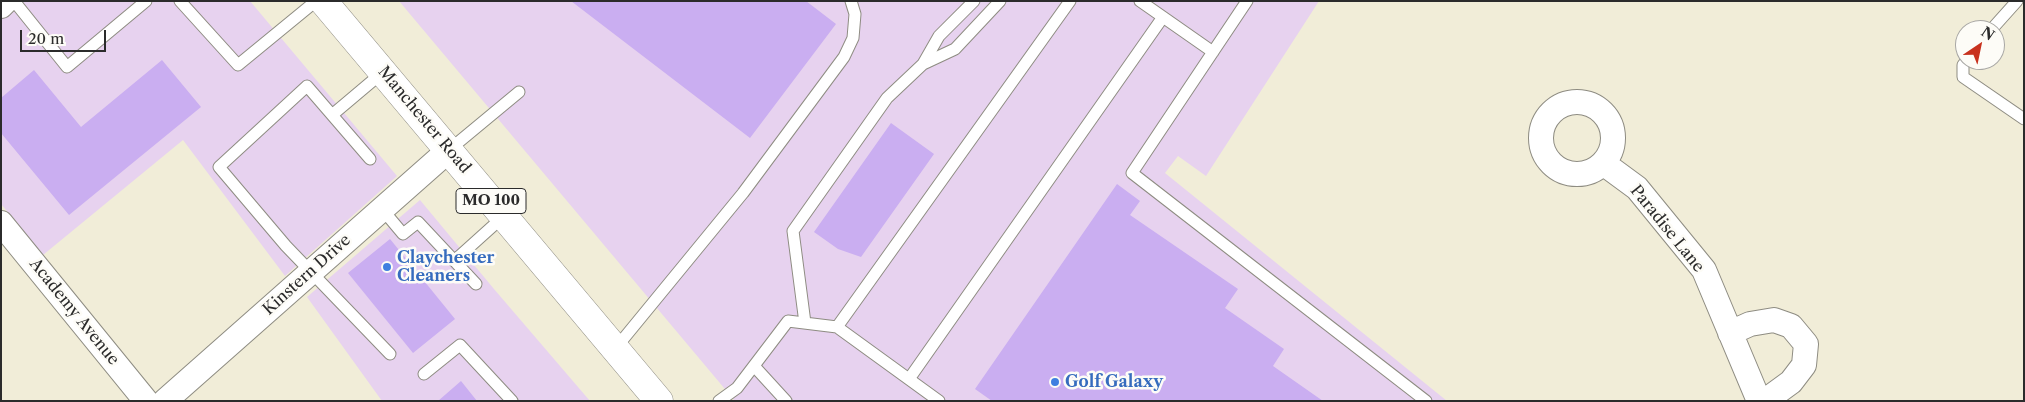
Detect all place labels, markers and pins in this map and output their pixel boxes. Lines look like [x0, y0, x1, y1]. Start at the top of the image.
place label: Claychester Cleaners [397, 248, 494, 286]
marker: Claychester Cleaners [381, 261, 393, 273]
place label: Golf Galaxy [1065, 372, 1163, 392]
marker: Golf Galaxy [1049, 376, 1061, 388]

